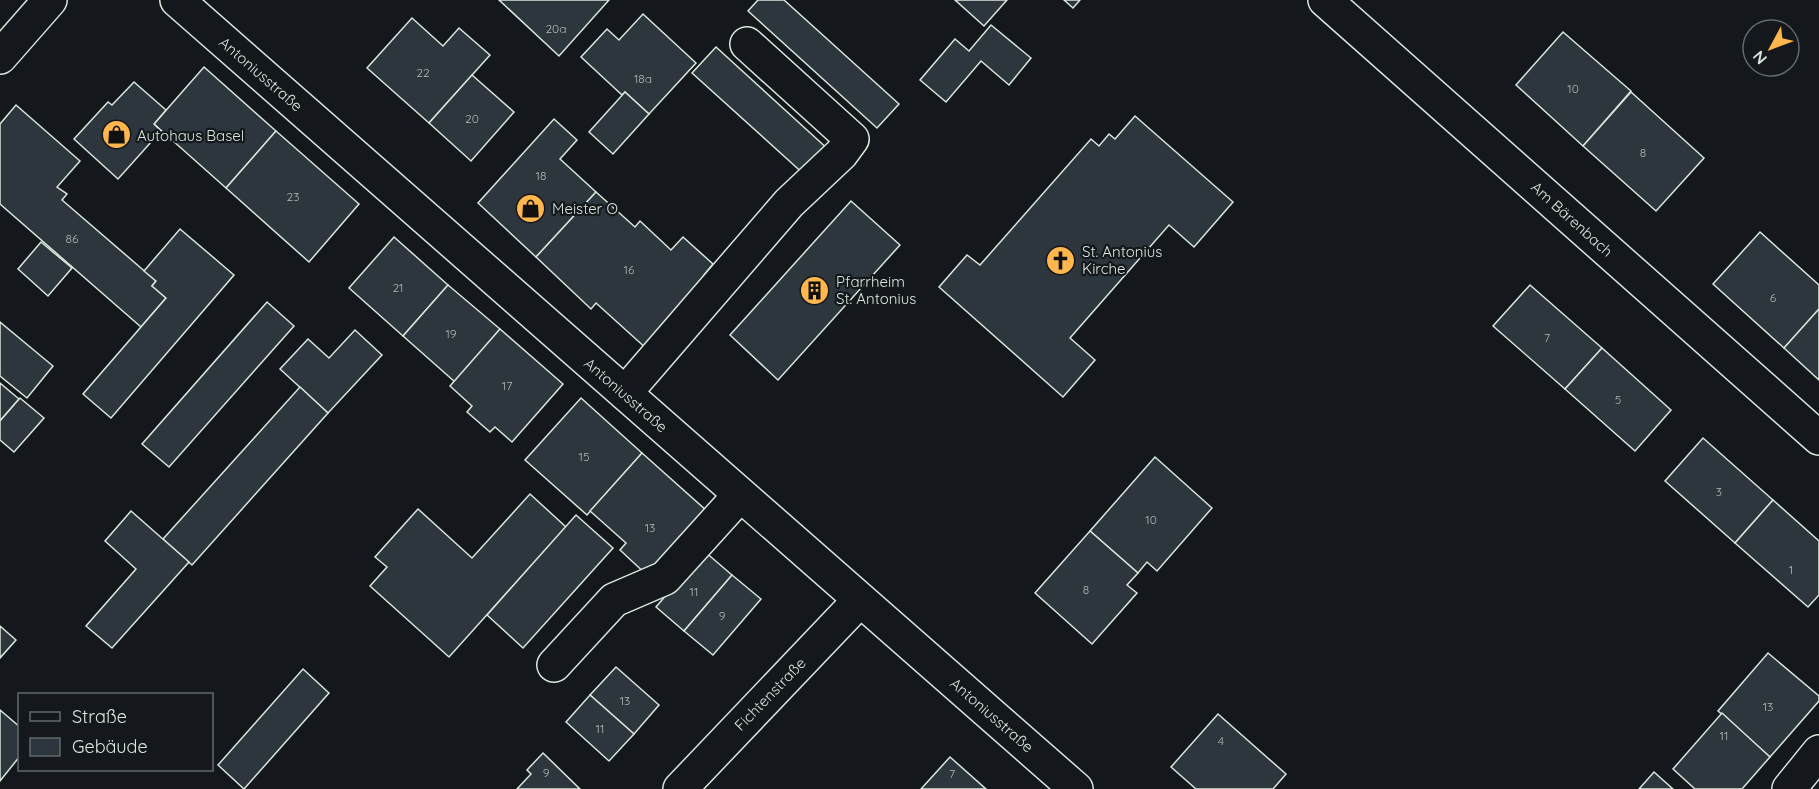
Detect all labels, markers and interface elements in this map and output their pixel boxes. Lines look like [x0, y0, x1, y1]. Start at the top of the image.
north arrow [1741, 18, 1801, 78]
house number: 20a [545, 21, 567, 36]
street label: Antoniusstraße [215, 33, 307, 115]
text: N [1748, 47, 1771, 69]
house number: 22 [416, 65, 430, 80]
house number: 18a [634, 71, 652, 86]
house number: 10 [1567, 81, 1579, 96]
house number: 20 [465, 111, 479, 126]
shop icon: Autohaus Basel [100, 119, 132, 151]
place label: Autohaus Basel [137, 126, 244, 145]
house number: 8 [1640, 145, 1646, 160]
house number: 18 [536, 168, 546, 183]
street label: Am Bärenbach [1527, 177, 1617, 261]
house number: 23 [287, 189, 299, 204]
shop icon: Meister O [515, 192, 547, 224]
place label: Meister O [552, 199, 618, 218]
house number: 86 [66, 231, 79, 246]
place label: St. Antonius Kirche [1082, 242, 1162, 278]
church icon: St. Antonius Kirche [1045, 244, 1077, 276]
house number: 16 [624, 262, 635, 277]
place label: Pfarrheim St. Antonius [836, 272, 916, 308]
building icon: Pfarrheim St. Antonius [799, 274, 831, 306]
house number: 21 [392, 280, 404, 295]
house number: 6 [1770, 290, 1777, 305]
house number: 19 [445, 326, 457, 341]
house number: 7 [1544, 330, 1550, 345]
street label: Antoniusstraße [580, 354, 672, 436]
house number: 17 [502, 378, 512, 393]
house number: 5 [1615, 392, 1621, 407]
house number: 15 [579, 449, 589, 464]
house number: 3 [1716, 484, 1722, 499]
house number: 10 [1145, 512, 1157, 527]
house number: 13 [645, 520, 655, 535]
house number: 1 [1789, 562, 1793, 577]
house number: 8 [1083, 582, 1089, 597]
house number: 11 [690, 584, 698, 599]
house number: 9 [719, 608, 726, 623]
street label: Fichtenstraße [730, 653, 810, 735]
street label: Antoniusstraße [946, 674, 1038, 756]
legend [18, 693, 213, 771]
house number: 13 [620, 693, 630, 708]
house number: 13 [1763, 699, 1773, 714]
text: Straße [72, 705, 127, 728]
house number: 11 [596, 721, 604, 736]
house number: 11 [1720, 728, 1728, 743]
house number: 4 [1218, 733, 1224, 748]
text: Gebäude [72, 735, 148, 758]
house number: 9 [543, 765, 550, 780]
house number: 7 [949, 766, 955, 781]

